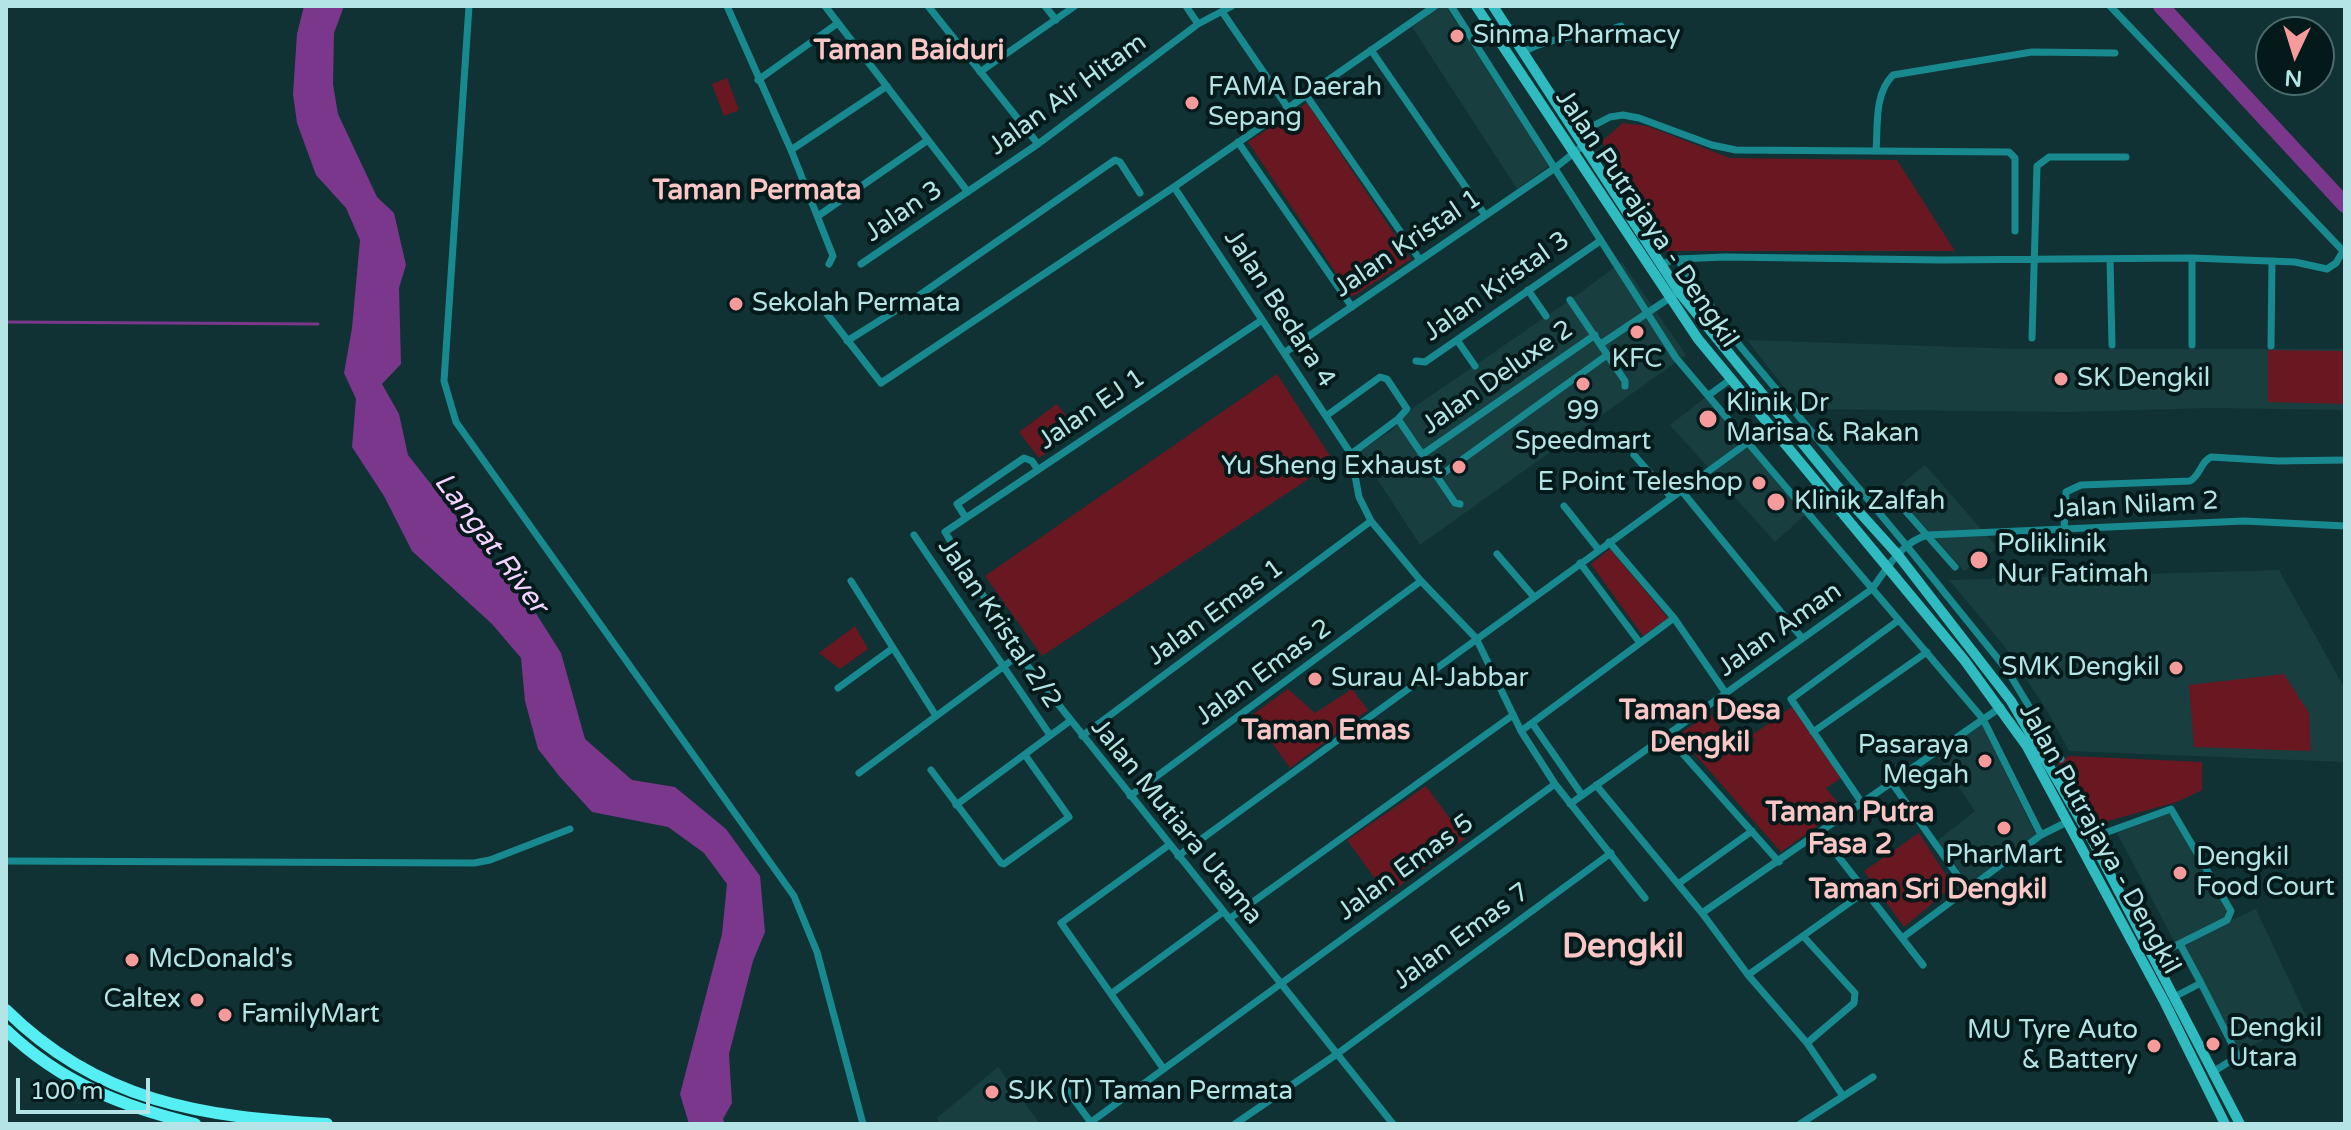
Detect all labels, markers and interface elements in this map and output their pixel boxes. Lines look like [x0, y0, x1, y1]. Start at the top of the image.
north arrow [2255, 16, 2335, 96]
place label: Sinma Pharmacy [1473, 20, 1680, 52]
street label: Jalan Air Hitam [983, 27, 1153, 163]
marker: Sinma Pharmacy [1448, 27, 1466, 45]
district label: Taman Baiduri [814, 35, 1004, 69]
text: N [2284, 64, 2303, 92]
place label: FAMA Daerah Sepang [1208, 72, 1382, 134]
street label: Jalan Putrajaya - Dengkil [1548, 84, 1744, 354]
marker: FAMA Daerah Sepang [1183, 94, 1201, 112]
district label: Taman Permata [653, 175, 861, 209]
street label: Jalan 3 [859, 175, 949, 249]
street label: Jalan Kristal 1 [1329, 183, 1487, 305]
street label: Jalan Bedara 4 [1216, 224, 1342, 394]
street label: Jalan Kristal 3 [1418, 225, 1576, 349]
place label: Sekolah Permata [752, 288, 961, 320]
marker: Sekolah Permata [727, 295, 745, 313]
street label: Jalan Deluxe 2 [1416, 314, 1580, 442]
marker: KFC [1628, 323, 1646, 341]
place label: KFC [1612, 344, 1662, 376]
street label: Jalan EJ 1 [1033, 363, 1151, 457]
place label: SK Dengkil [2077, 363, 2210, 395]
marker: SK Dengkil [2052, 370, 2070, 388]
marker: 99 Speedmart [1574, 375, 1592, 393]
place label: Klinik Dr Marisa & Rakan [1726, 388, 1919, 450]
place label: 99 Speedmart [1515, 396, 1651, 458]
marker: Klinik Dr Marisa & Rakan [1697, 408, 1719, 430]
place label: Yu Sheng Exhaust [1221, 451, 1443, 483]
marker: Yu Sheng Exhaust [1450, 458, 1468, 476]
water label: Langat River [426, 467, 554, 621]
place label: E Point Teleshop [1537, 467, 1743, 499]
marker: E Point Teleshop [1750, 474, 1768, 492]
place label: Klinik Zalfah [1794, 486, 1945, 518]
street label: Jalan Nilam 2 [2053, 486, 2219, 526]
marker: Klinik Zalfah [1765, 491, 1787, 513]
place label: Poliklinik Nur Fatimah [1997, 529, 2149, 590]
street label: Jalan Kristal 2/2 [931, 533, 1067, 715]
marker: Poliklinik Nur Fatimah [1968, 549, 1990, 571]
street label: Jalan Emas 1 [1142, 553, 1290, 673]
street label: Jalan Aman [1712, 576, 1848, 684]
street label: Jalan Emas 2 [1190, 613, 1338, 733]
place label: SMK Dengkil [2002, 652, 2160, 684]
marker: SMK Dengkil [2167, 659, 2185, 677]
place label: Surau Al-Jabbar [1331, 663, 1529, 695]
marker: Surau Al-Jabbar [1306, 670, 1324, 688]
district label: Taman Desa Dengkil [1619, 695, 1781, 761]
street label: Jalan Putrajaya - Dengkil [2012, 698, 2186, 980]
street label: Jalan Mutiara Utama [1083, 713, 1269, 931]
district label: Taman Emas [1242, 715, 1410, 749]
place label: Pasaraya Megah [1858, 730, 1969, 792]
marker: Pasaraya Megah [1976, 752, 1994, 770]
district label: Taman Putra Fasa 2 [1765, 797, 1935, 863]
street label: Jalan Emas 5 [1332, 808, 1480, 928]
marker: PharMart [1995, 819, 2013, 837]
place label: PharMart [1945, 840, 2063, 872]
place label: Dengkil Food Court [2196, 842, 2335, 904]
marker: Dengkil Food Court [2171, 864, 2189, 882]
district label: Taman Sri Dengkil [1809, 874, 2047, 908]
street label: Jalan Emas 7 [1388, 877, 1536, 997]
district label: Dengkil [1562, 928, 1684, 968]
place label: McDonald's [148, 944, 293, 976]
marker: McDonald's [123, 951, 141, 969]
place label: Caltex [103, 984, 181, 1016]
marker: Caltex [188, 991, 206, 1009]
place label: FamilyMart [241, 999, 380, 1031]
marker: FamilyMart [216, 1006, 234, 1024]
place label: Dengkil Utara [2229, 1013, 2322, 1074]
place label: MU Tyre Auto & Battery [1967, 1015, 2138, 1076]
marker: Dengkil Utara [2204, 1035, 2222, 1053]
marker: MU Tyre Auto & Battery [2145, 1037, 2163, 1055]
scale bar [20, 1062, 154, 1112]
place label: SJK (T) Taman Permata [1008, 1076, 1293, 1108]
text: 100 m [30, 1077, 104, 1106]
marker: SJK (T) Taman Permata [983, 1083, 1001, 1101]

